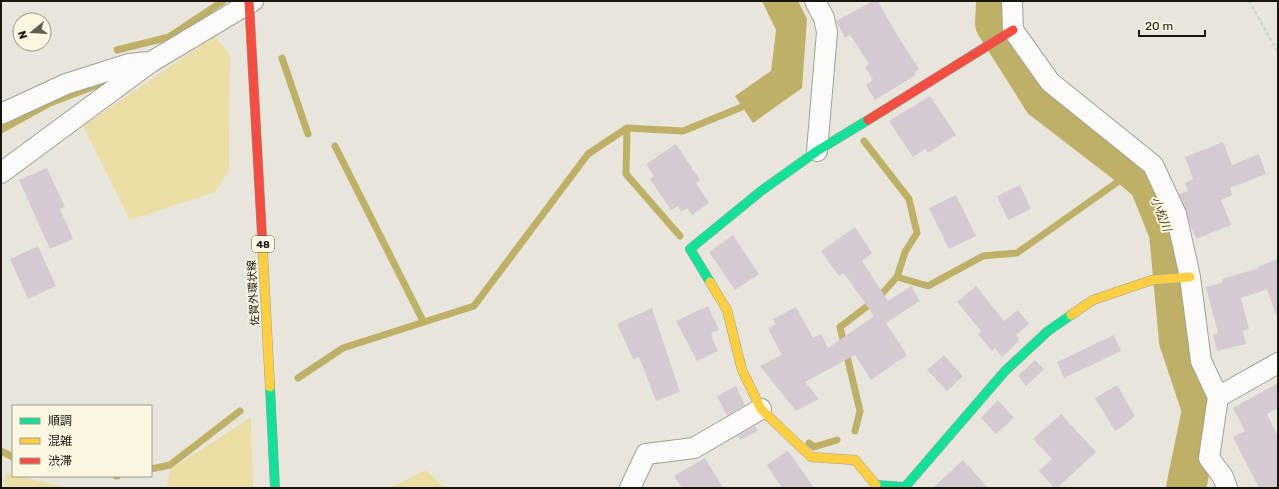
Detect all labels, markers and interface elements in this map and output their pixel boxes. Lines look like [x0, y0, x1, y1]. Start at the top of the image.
north arrow [12, 12, 52, 52]
scale bar [1139, 12, 1205, 38]
text: 20 m [1145, 19, 1173, 33]
text: N [16, 29, 30, 41]
water label: 小松川 [1148, 195, 1175, 235]
road number: 48 [252, 236, 274, 252]
street label: 佐賀外環状線 [245, 260, 262, 326]
legend [12, 405, 152, 477]
text: 順調 [48, 414, 72, 428]
text: 混雑 [48, 434, 72, 448]
text: 渋滞 [48, 454, 72, 468]

